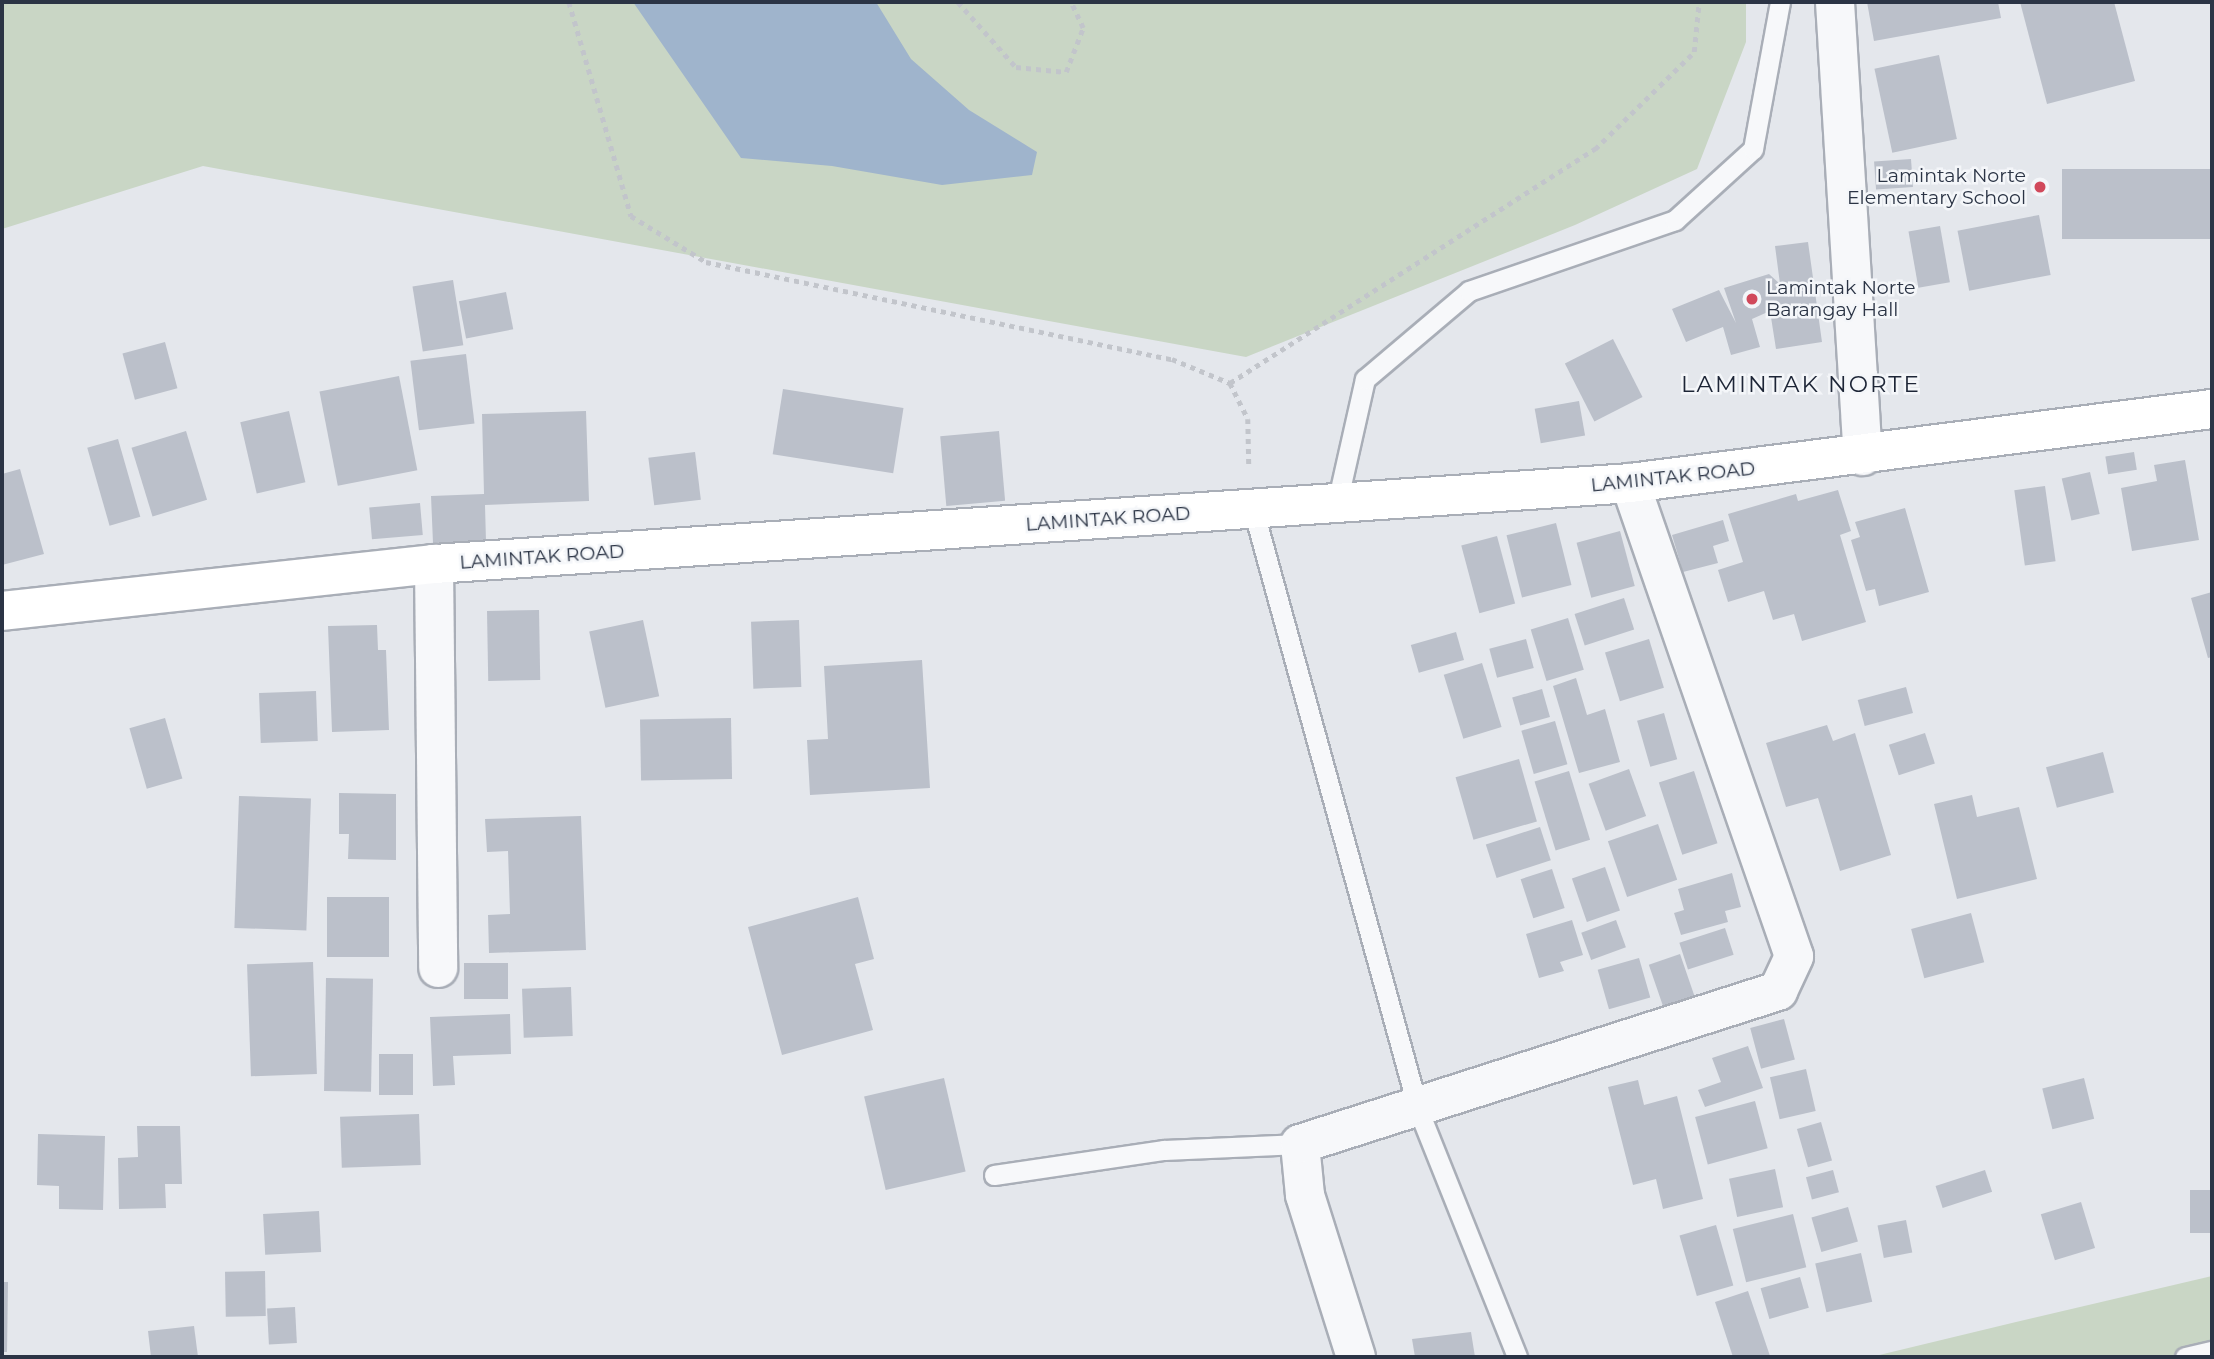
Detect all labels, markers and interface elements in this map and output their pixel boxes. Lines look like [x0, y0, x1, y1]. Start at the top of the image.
place label: Lamintak Norte Elementary School [1847, 165, 2026, 209]
marker: Lamintak Norte Elementary School [2032, 179, 2048, 195]
place label: Lamintak Norte Barangay Hall [1766, 277, 1915, 321]
marker: Lamintak Norte Barangay Hall [1744, 291, 1760, 307]
district label: LAMINTAK NORTE [1683, 370, 1919, 398]
street label: LAMINTAK ROAD [1590, 457, 1756, 497]
street label: LAMINTAK ROAD [1025, 502, 1191, 536]
street label: LAMINTAK ROAD [459, 540, 625, 574]

